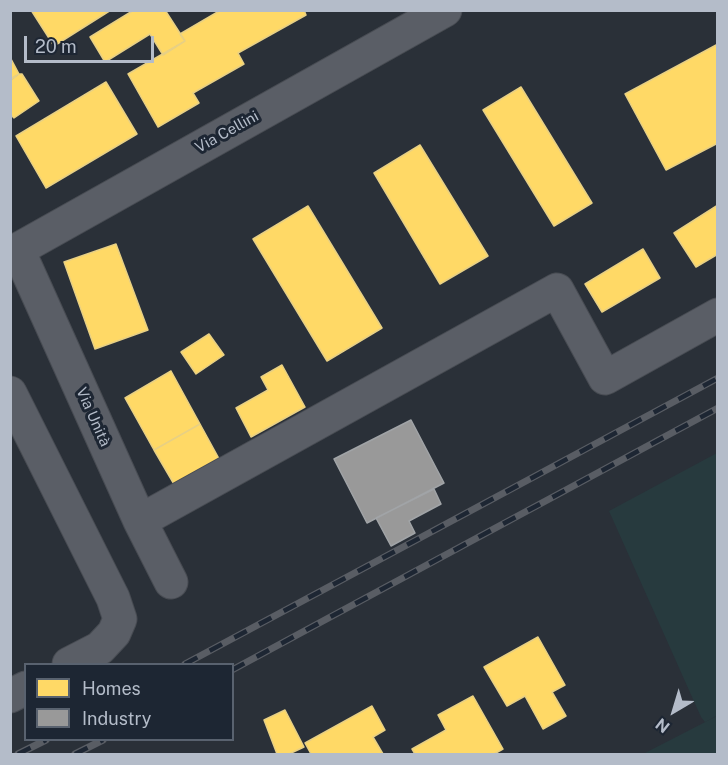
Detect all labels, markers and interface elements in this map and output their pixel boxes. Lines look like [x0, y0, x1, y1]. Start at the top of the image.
scale bar [27, 24, 158, 62]
text: 20 m [35, 36, 77, 57]
street label: Via Cellini [192, 107, 262, 157]
street label: Via Unità [72, 385, 114, 449]
legend [24, 663, 234, 741]
text: Homes [82, 678, 141, 699]
north arrow [644, 681, 704, 741]
text: Industry [82, 708, 151, 729]
text: N [652, 714, 673, 737]

